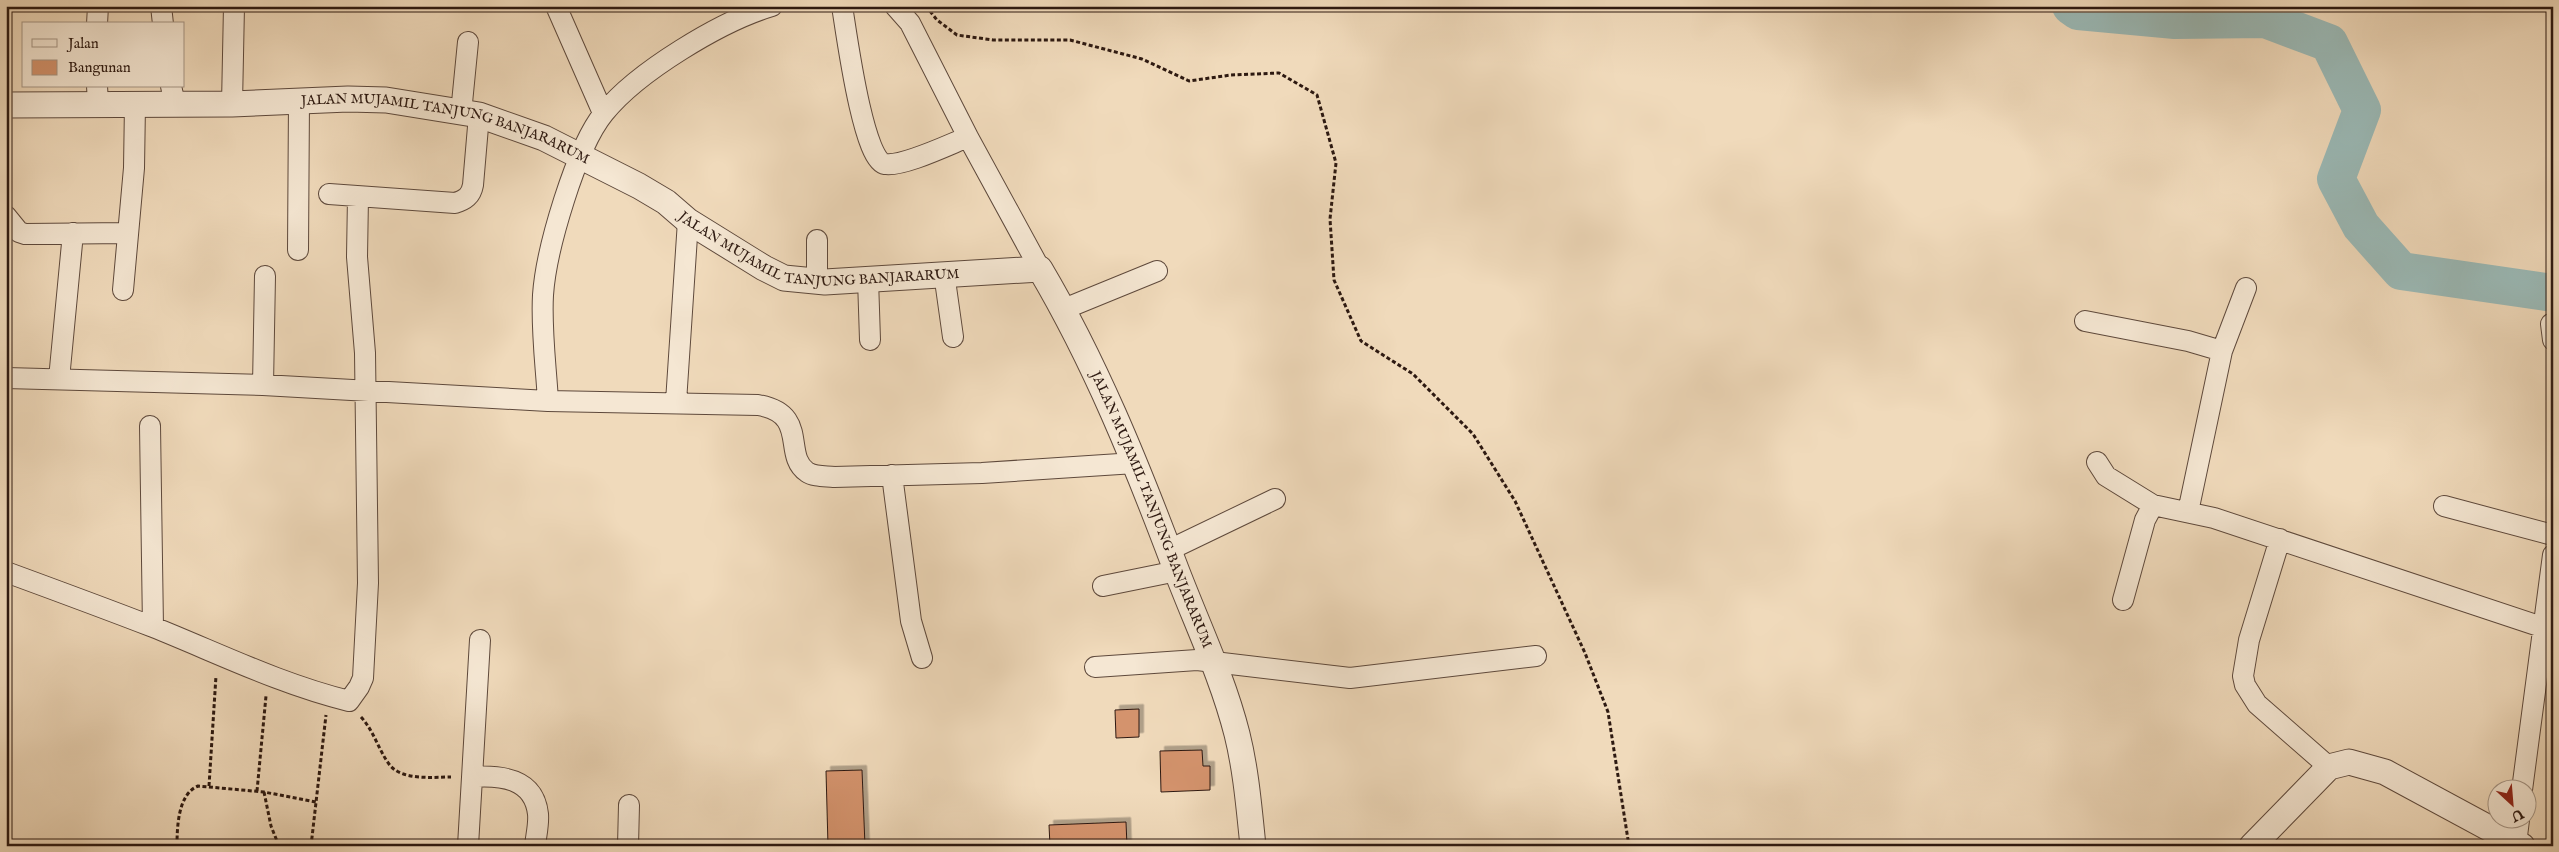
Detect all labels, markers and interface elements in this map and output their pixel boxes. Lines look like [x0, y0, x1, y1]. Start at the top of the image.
legend [22, 22, 185, 88]
text: Jalan [66, 34, 99, 53]
text: Bangunan [68, 58, 131, 77]
street label: JALAN MUJAMIL TANJUNG BANJARARUM [299, 90, 592, 168]
street label: JALAN MUJAMIL TANJUNG BANJARARUM [673, 206, 960, 291]
street label: JALAN MUJAMIL TANJUNG BANJARARUM [1085, 367, 1216, 651]
north arrow [2486, 780, 2536, 830]
text: U [2507, 804, 2527, 826]

